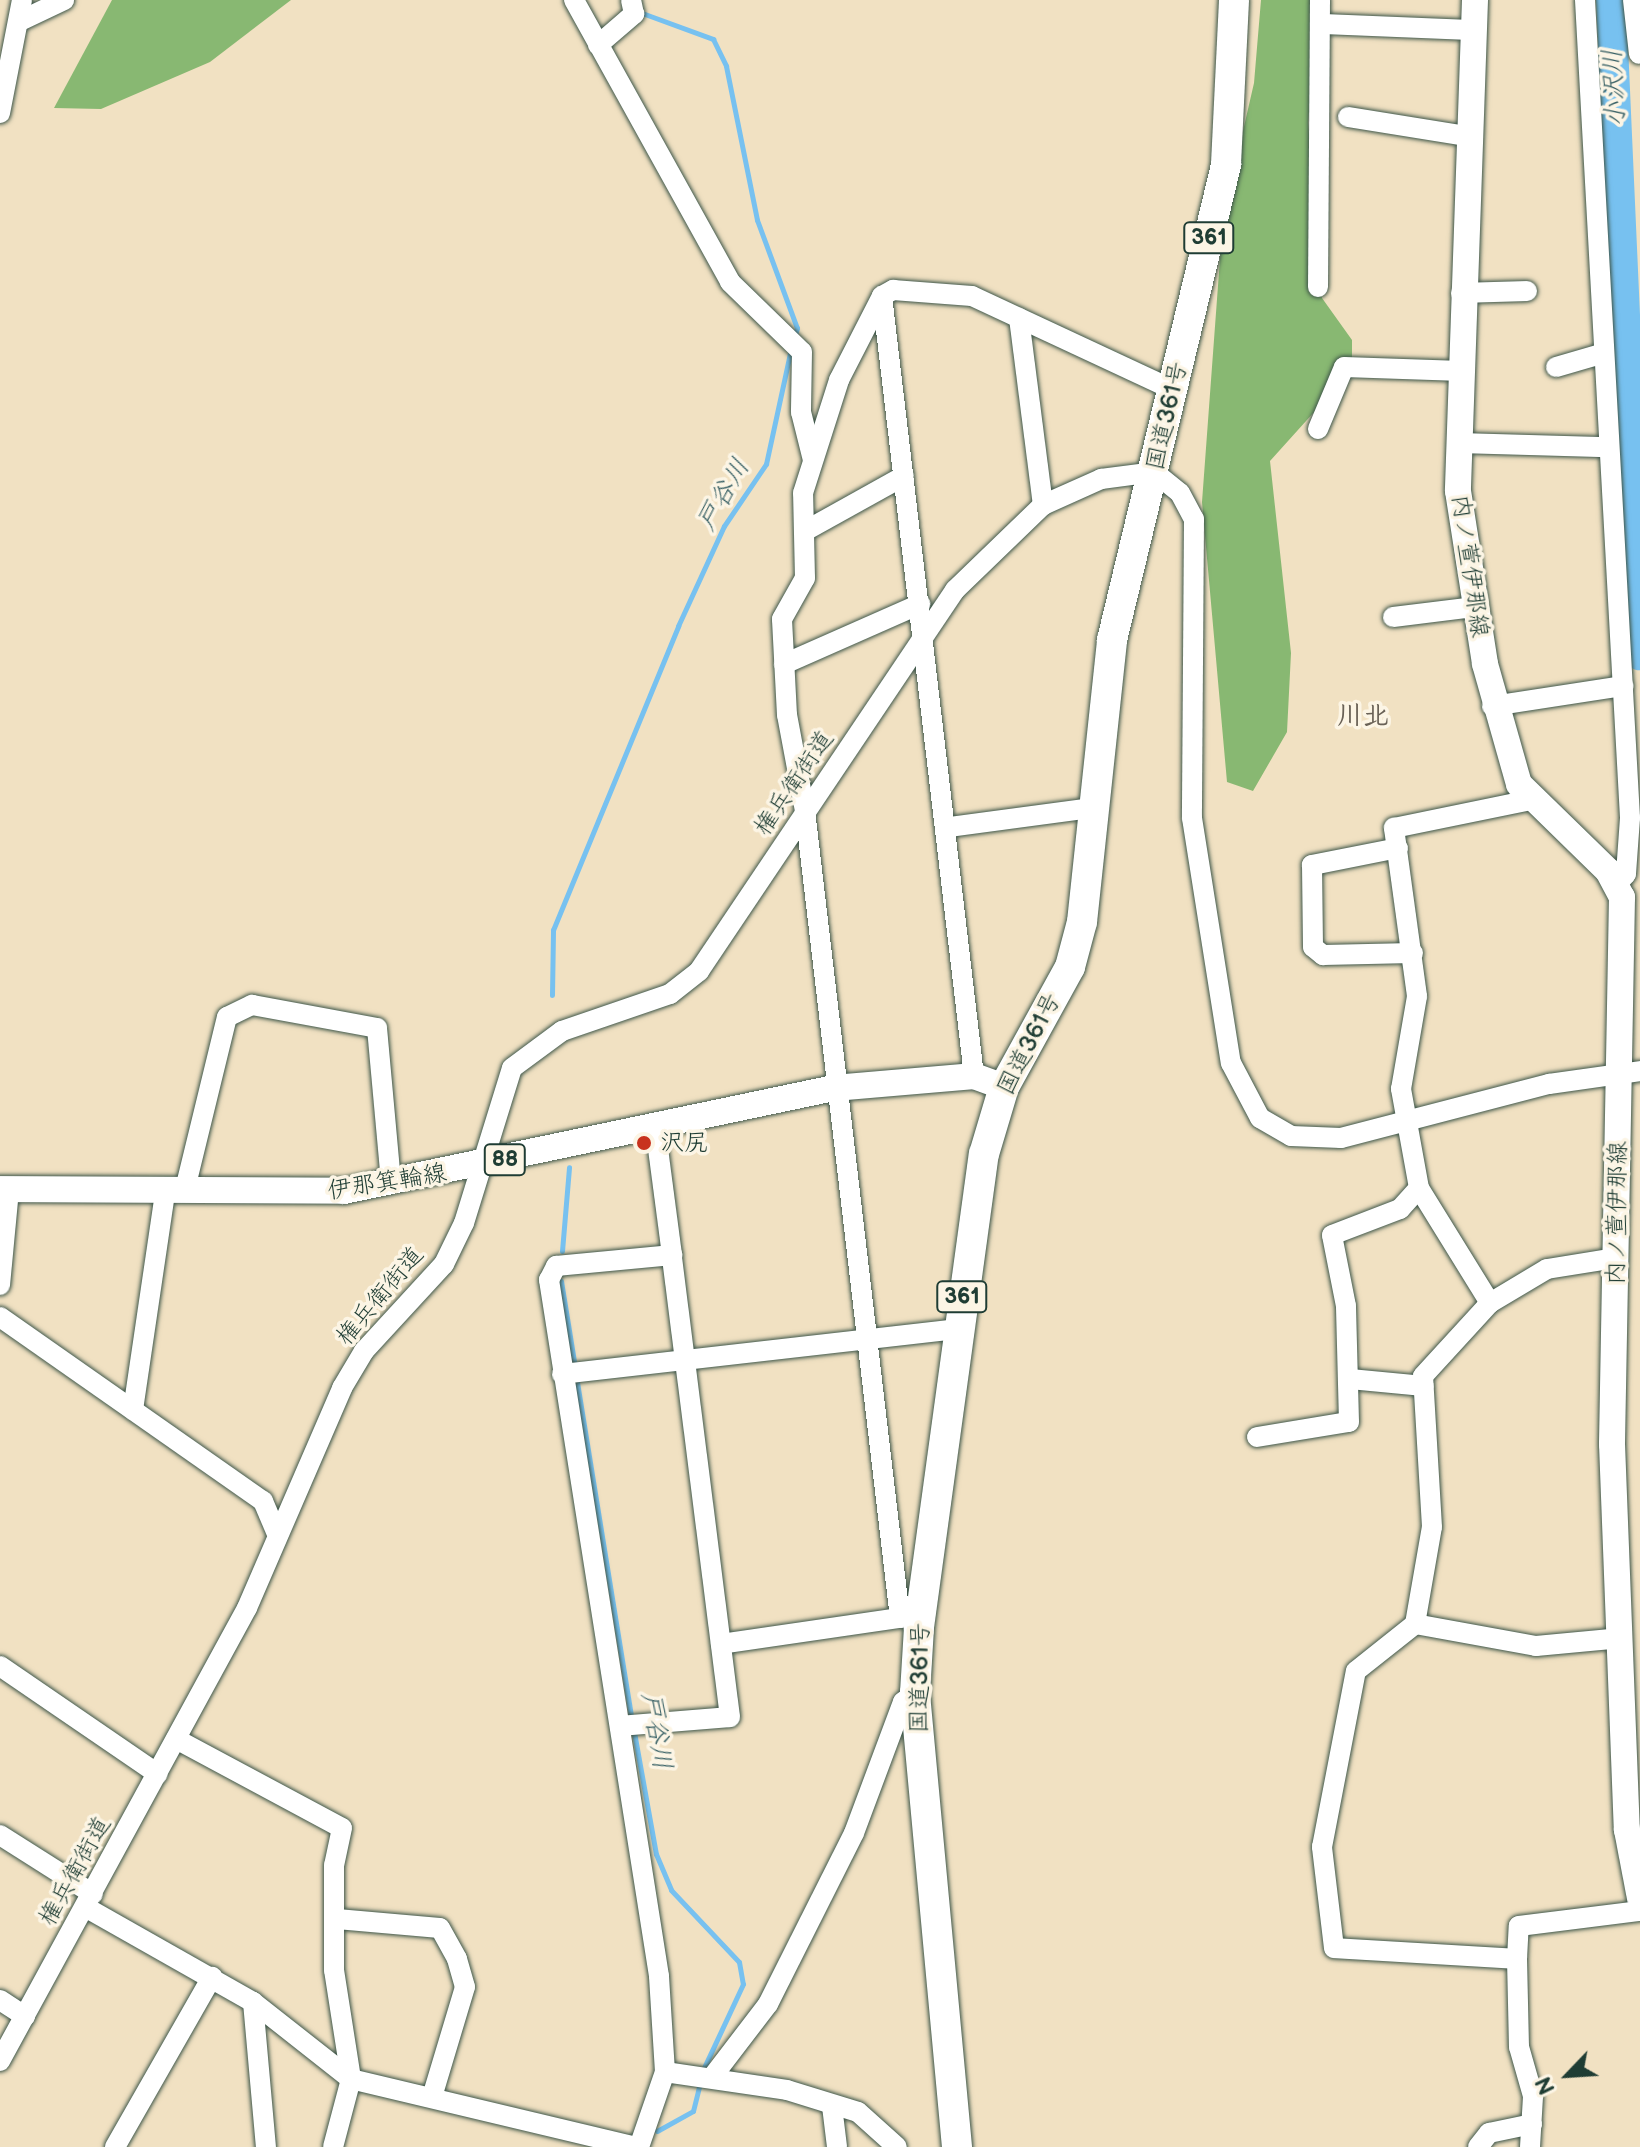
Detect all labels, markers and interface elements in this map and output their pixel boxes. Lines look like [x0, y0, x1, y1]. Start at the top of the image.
water label: 小沢川 [1597, 48, 1633, 128]
road number: 361 [1183, 220, 1235, 256]
street label: 国道361号 [1141, 359, 1193, 473]
water label: 戸谷川 [691, 453, 757, 537]
street label: 内ノ萱伊那線 [1446, 493, 1494, 639]
district label: 川北 [1337, 701, 1389, 733]
street label: 権兵衛街道 [749, 725, 839, 841]
street label: 国道361号 [991, 988, 1067, 1100]
place label: 沢尻 [660, 1129, 708, 1157]
marker: 沢尻 [635, 1134, 653, 1152]
street label: 内ノ萱伊那線 [1601, 1141, 1633, 1285]
road number: 88 [483, 1142, 527, 1178]
street label: 伊那箕輪線 [325, 1158, 449, 1206]
street label: 権兵衛街道 [330, 1241, 430, 1351]
road number: 361 [936, 1279, 988, 1315]
street label: 国道361号 [905, 1622, 935, 1734]
water label: 戸谷川 [634, 1690, 678, 1772]
street label: 権兵衛街道 [33, 1812, 117, 1930]
north arrow [1528, 2035, 1608, 2115]
text: N [1530, 2072, 1562, 2099]

